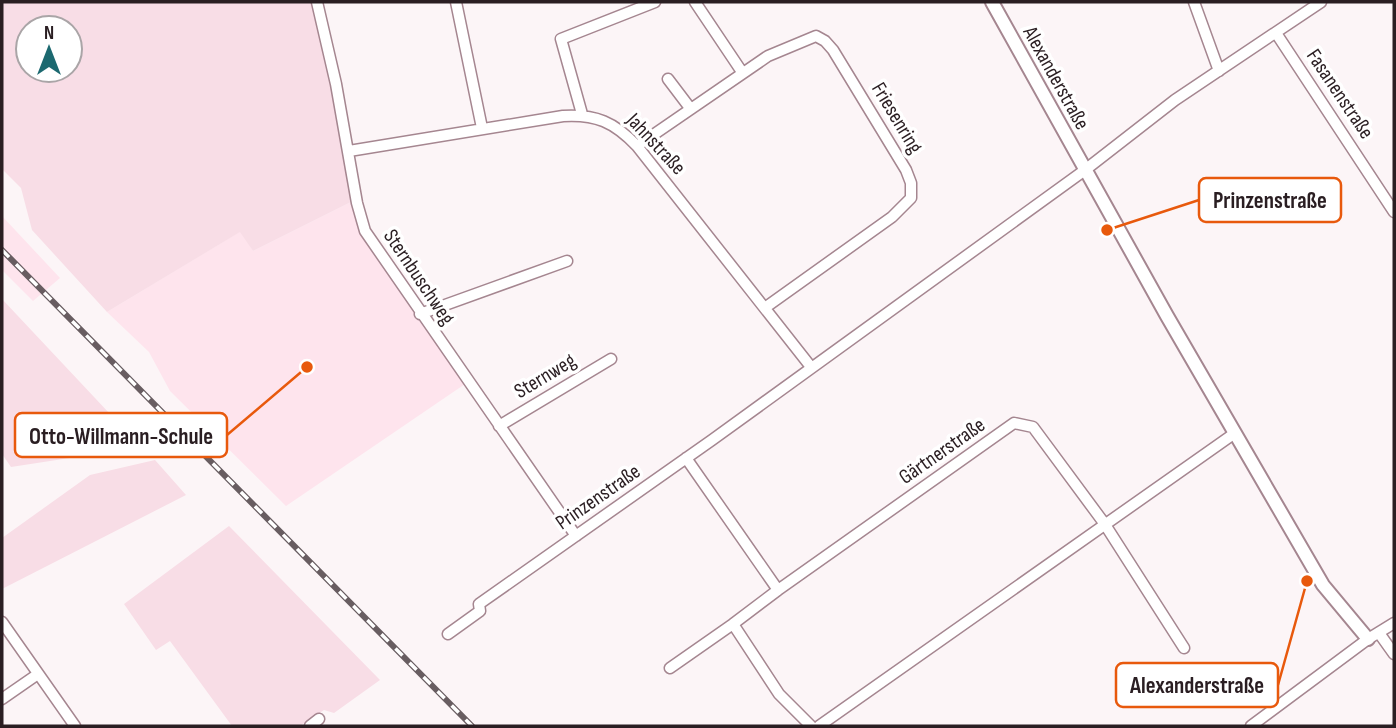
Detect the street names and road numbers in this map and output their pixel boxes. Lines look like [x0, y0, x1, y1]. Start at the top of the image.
street label: Alexanderstraße [1017, 21, 1095, 134]
street label: Fasanenstraße [1301, 44, 1379, 144]
street label: Friesenring [866, 78, 928, 158]
street label: Jahnstraße [620, 107, 691, 180]
street label: Sternbuschweg [378, 225, 460, 329]
street label: Sternweg [510, 348, 580, 404]
street label: Gärtnerstraße [894, 412, 990, 490]
street label: Prinzenstraße [551, 459, 645, 535]

